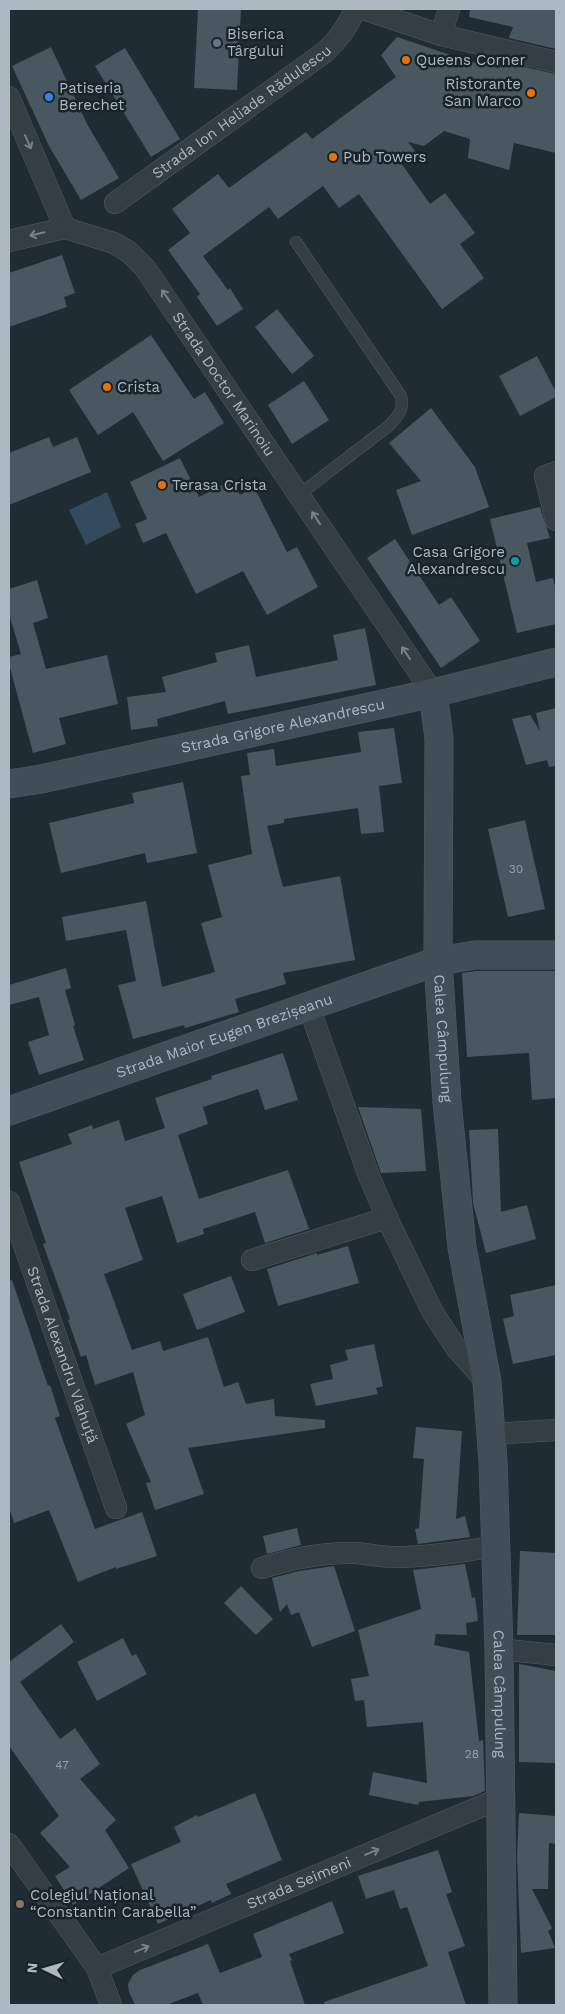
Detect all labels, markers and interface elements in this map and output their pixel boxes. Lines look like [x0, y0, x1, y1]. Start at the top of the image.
place label: Biserica Târgului [227, 25, 285, 60]
marker: Biserica Târgului [211, 37, 223, 49]
street label: Strada Ion Heliade Rădulescu [148, 42, 335, 182]
place label: Queens Corner [416, 51, 526, 69]
marker: Queens Corner [400, 54, 412, 66]
place label: Ristorante San Marco [444, 75, 521, 110]
place label: Patiseria Berechet [59, 79, 125, 114]
marker: Ristorante San Marco [525, 87, 537, 99]
marker: Patiseria Berechet [43, 91, 55, 103]
one-way arrow [24, 134, 34, 149]
place label: Pub Towers [343, 148, 426, 166]
marker: Pub Towers [327, 151, 339, 163]
one-way arrow [29, 230, 45, 240]
one-way arrow [161, 289, 171, 303]
street label: Strada Doctor Marinoiu [168, 308, 279, 460]
place label: Crista [117, 378, 161, 396]
marker: Crista [101, 381, 113, 393]
place label: Terasa Crista [172, 476, 267, 494]
marker: Terasa Crista [156, 479, 168, 491]
one-way arrow [311, 511, 321, 525]
place label: Casa Grigore Alexandrescu [407, 543, 505, 578]
marker: Casa Grigore Alexandrescu [509, 555, 521, 567]
one-way arrow [401, 646, 411, 660]
street label: Strada Grigore Alexandrescu [179, 695, 386, 757]
house number: 30 [509, 862, 523, 876]
street label: Calea Câmpulung [430, 974, 456, 1103]
street label: Strada Maior Eugen Brezișeanu [114, 990, 335, 1082]
street label: Strada Alexandru Vlahuță [23, 1264, 102, 1446]
street label: Calea Câmpulung [489, 1630, 509, 1758]
house number: 28 [465, 1747, 479, 1761]
house number: 47 [55, 1758, 69, 1772]
one-way arrow [364, 1847, 379, 1857]
street label: Strada Seimeni [244, 1853, 354, 1913]
place label: Colegiul Național “Constantin Carabella” [30, 1886, 196, 1921]
marker: Colegiul Național “Constantin Carabella” [14, 1898, 26, 1910]
north arrow [20, 1944, 70, 1994]
one-way arrow [133, 1944, 149, 1953]
text: N [24, 1962, 40, 1974]

